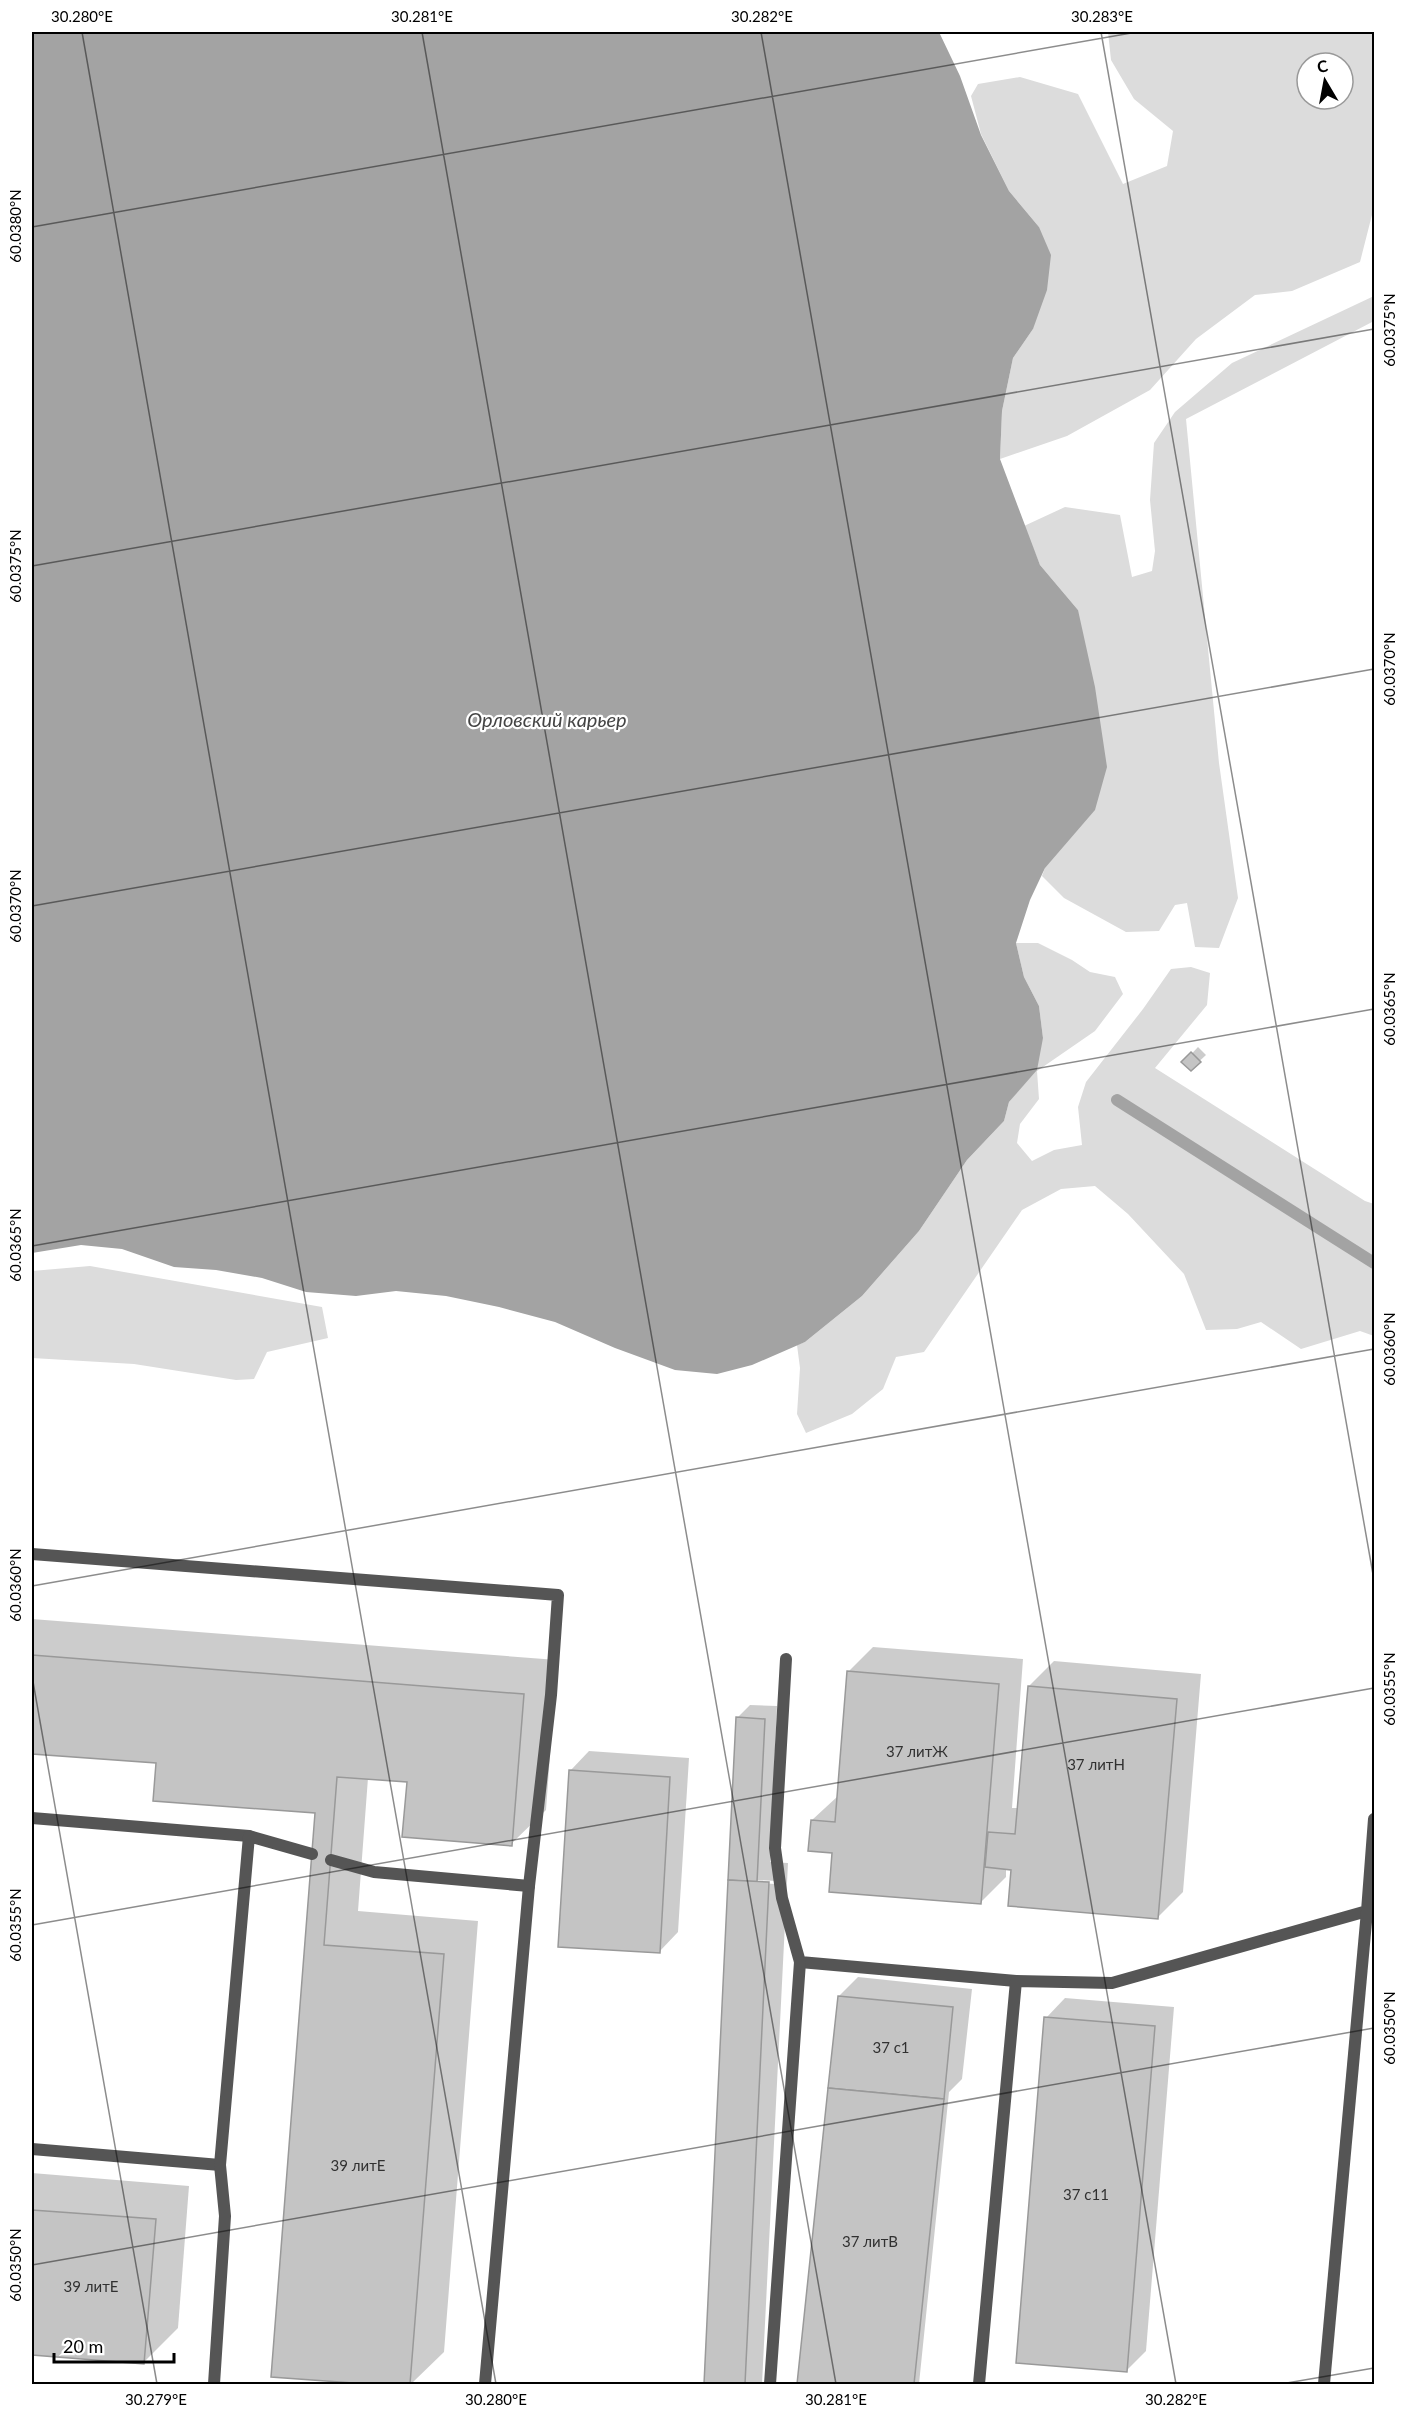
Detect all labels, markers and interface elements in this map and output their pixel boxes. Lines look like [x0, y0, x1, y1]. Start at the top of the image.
text: 30.280°E [51, 7, 113, 25]
text: 30.281°E [391, 7, 453, 25]
text: 30.282°E [731, 7, 793, 25]
text: 30.283°E [1071, 7, 1133, 25]
north arrow [1295, 51, 1355, 111]
text: С [1315, 55, 1330, 76]
text: 60.0380°N [6, 189, 24, 263]
text: 60.0375°N [1380, 293, 1398, 367]
text: 60.0375°N [6, 529, 24, 603]
text: 60.0370°N [1380, 632, 1398, 706]
water label: Орловский карьер [467, 707, 627, 731]
text: 60.0370°N [6, 869, 24, 943]
text: 60.0365°N [1380, 972, 1398, 1046]
text: 60.0365°N [6, 1208, 24, 1282]
text: 60.0360°N [1380, 1312, 1398, 1386]
text: 60.0360°N [6, 1548, 24, 1622]
text: 60.0355°N [1380, 1652, 1398, 1726]
house number: 37 литЖ [886, 1742, 948, 1760]
house number: 37 литН [1067, 1755, 1125, 1773]
text: 60.0355°N [6, 1888, 24, 1962]
text: 60.0350°N [1380, 1991, 1398, 2065]
house number: 37 с1 [872, 2038, 910, 2056]
house number: 39 литЕ [331, 2156, 385, 2174]
house number: 37 с11 [1063, 2185, 1109, 2203]
text: 60.0350°N [6, 2228, 24, 2302]
house number: 37 литВ [842, 2232, 898, 2250]
house number: 39 литЕ [64, 2277, 118, 2295]
scale bar [54, 2326, 174, 2364]
text: 20 m [63, 2335, 103, 2357]
text: 30.279°E [125, 2390, 187, 2408]
text: 30.280°E [465, 2390, 527, 2408]
text: 30.281°E [805, 2390, 867, 2408]
text: 30.282°E [1145, 2390, 1207, 2408]

